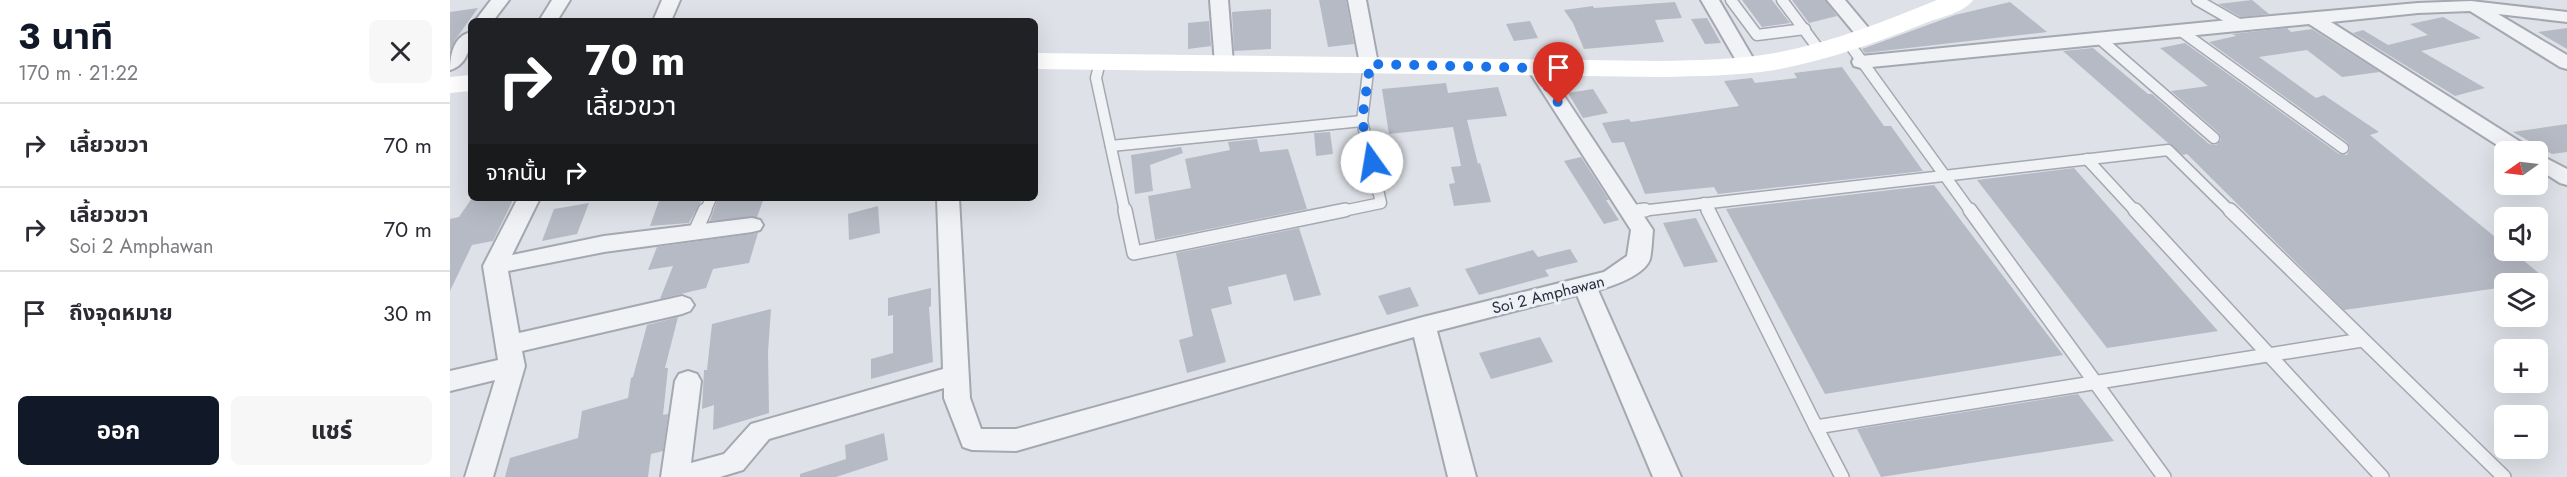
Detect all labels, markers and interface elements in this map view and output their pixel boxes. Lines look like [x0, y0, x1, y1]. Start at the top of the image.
text: 3 นาที [18, 10, 113, 62]
button: close [369, 20, 432, 83]
text: 70 m [585, 30, 685, 91]
icon: right [486, 42, 564, 120]
pin [1533, 42, 1584, 104]
icon: arrive [1542, 51, 1575, 84]
text: 170 m · 21:22 [18, 59, 138, 88]
text: เลี้ยวขวา [585, 86, 676, 125]
text: เลี้ยวขวา [69, 128, 149, 160]
icon: right [18, 129, 51, 162]
text: 70 m [383, 129, 432, 161]
position arrow [1340, 130, 1404, 194]
north arrow [2494, 141, 2548, 195]
map controls [2494, 141, 2548, 459]
text: จากนั้น [486, 156, 547, 188]
icon: right [559, 156, 592, 189]
text: เลี้ยวขวา [69, 198, 149, 230]
button: sound [2494, 207, 2548, 261]
icon: right [18, 213, 51, 246]
text: 70 m [383, 213, 432, 245]
text: Soi 2 Amphawan [69, 232, 213, 261]
street label: Soi 2 Amphawan [1489, 269, 1607, 320]
button: layers [2494, 273, 2548, 327]
text: ถึงจุดหมาย [69, 296, 173, 328]
icon: arrive [18, 297, 51, 330]
text: 30 m [383, 297, 432, 329]
button: + [2494, 339, 2548, 393]
button: ออก [18, 396, 219, 465]
button: แชร์ [231, 396, 432, 465]
button: − [2494, 405, 2548, 459]

